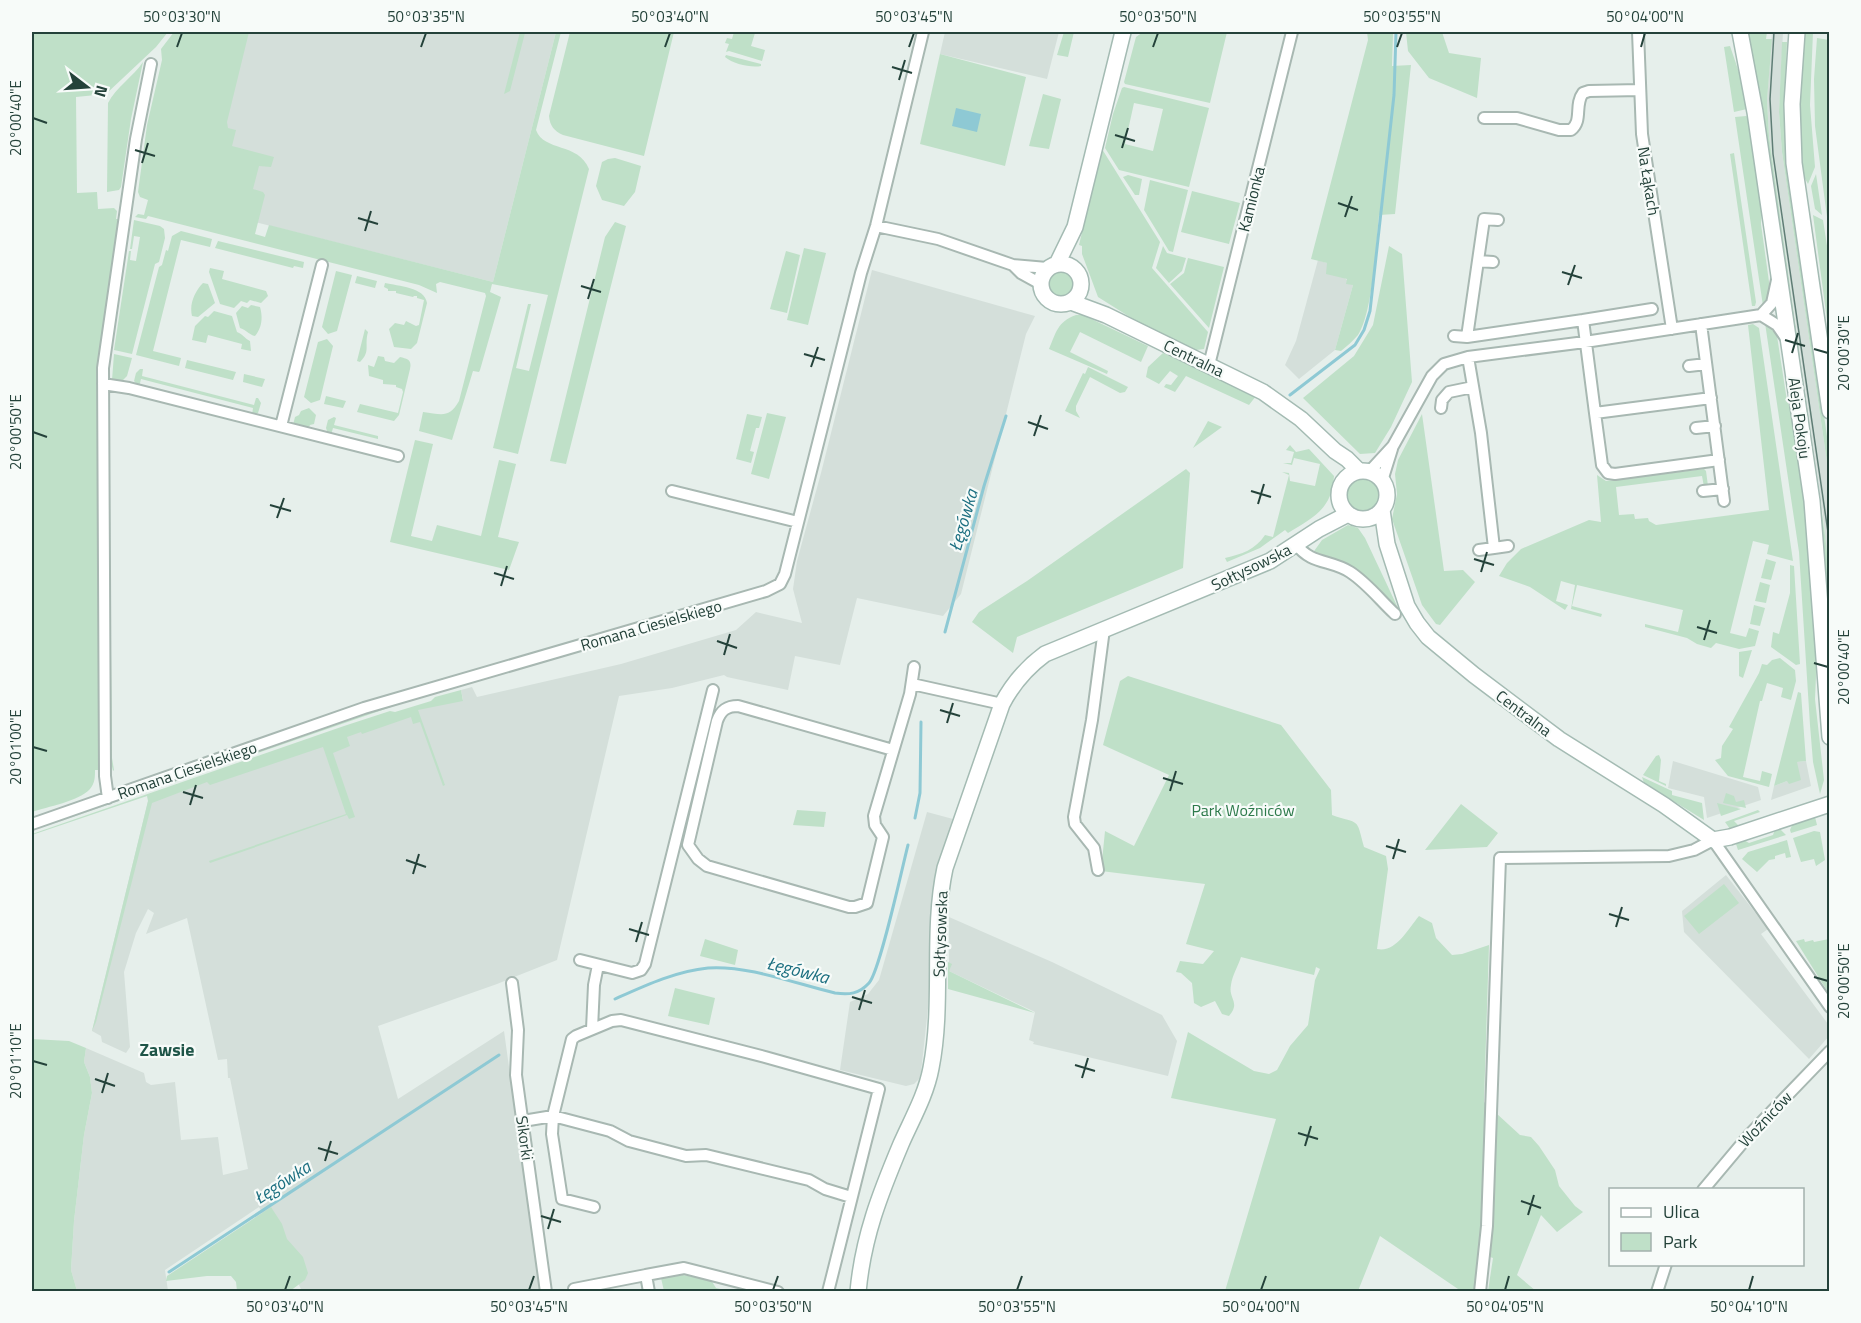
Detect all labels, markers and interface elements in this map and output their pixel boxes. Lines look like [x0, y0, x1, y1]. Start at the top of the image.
text: 50°03'30"N [143, 5, 221, 28]
text: 50°03'35"N [387, 5, 465, 28]
text: 50°03'40"N [631, 5, 709, 28]
text: 50°03'45"N [875, 5, 953, 28]
text: 50°03'50"N [1119, 5, 1197, 28]
text: 50°03'55"N [1363, 5, 1441, 28]
text: 50°04'00"N [1606, 5, 1684, 28]
north arrow [57, 57, 117, 117]
text: 20°00'40"E [4, 80, 27, 156]
text: N [88, 83, 114, 100]
street label: Na Łąkach [1632, 145, 1666, 217]
street label: Kamionka [1231, 164, 1271, 234]
text: 20°00'30"E [1832, 315, 1855, 391]
street label: Centralna [1160, 333, 1228, 383]
street label: Aleja Pokoju [1782, 376, 1818, 460]
text: 20°00'50"E [4, 394, 27, 470]
water label: Łęgówka [941, 485, 985, 554]
street label: Sołtysowska [1207, 537, 1295, 597]
street label: Romana Ciesielskiego [577, 593, 725, 657]
text: 20°00'40"E [1832, 629, 1855, 705]
street label: Centralna [1491, 684, 1557, 742]
text: 20°01'00"E [4, 709, 27, 785]
street label: Romana Ciesielskiego [114, 735, 260, 805]
park label: Park Woźniców [1191, 798, 1295, 822]
street label: Sołtysowska [927, 890, 953, 978]
text: 20°00'50"E [1832, 943, 1855, 1019]
water label: Łęgówka [764, 949, 833, 991]
text: 20°01'10"E [4, 1023, 27, 1099]
district label: Zawsie [140, 1036, 194, 1063]
street label: Woźniców [1733, 1086, 1797, 1152]
street label: Sikorki [510, 1114, 540, 1162]
water label: Łęgówka [248, 1153, 317, 1210]
legend [1609, 1188, 1804, 1266]
text: Ulica [1663, 1198, 1700, 1225]
text: Park [1663, 1228, 1698, 1255]
text: 50°03'40"N [246, 1295, 324, 1318]
text: 50°03'45"N [490, 1295, 568, 1318]
text: 50°03'50"N [734, 1295, 812, 1318]
text: 50°03'55"N [978, 1295, 1056, 1318]
text: 50°04'00"N [1222, 1295, 1300, 1318]
text: 50°04'05"N [1466, 1295, 1544, 1318]
text: 50°04'10"N [1710, 1295, 1788, 1318]

